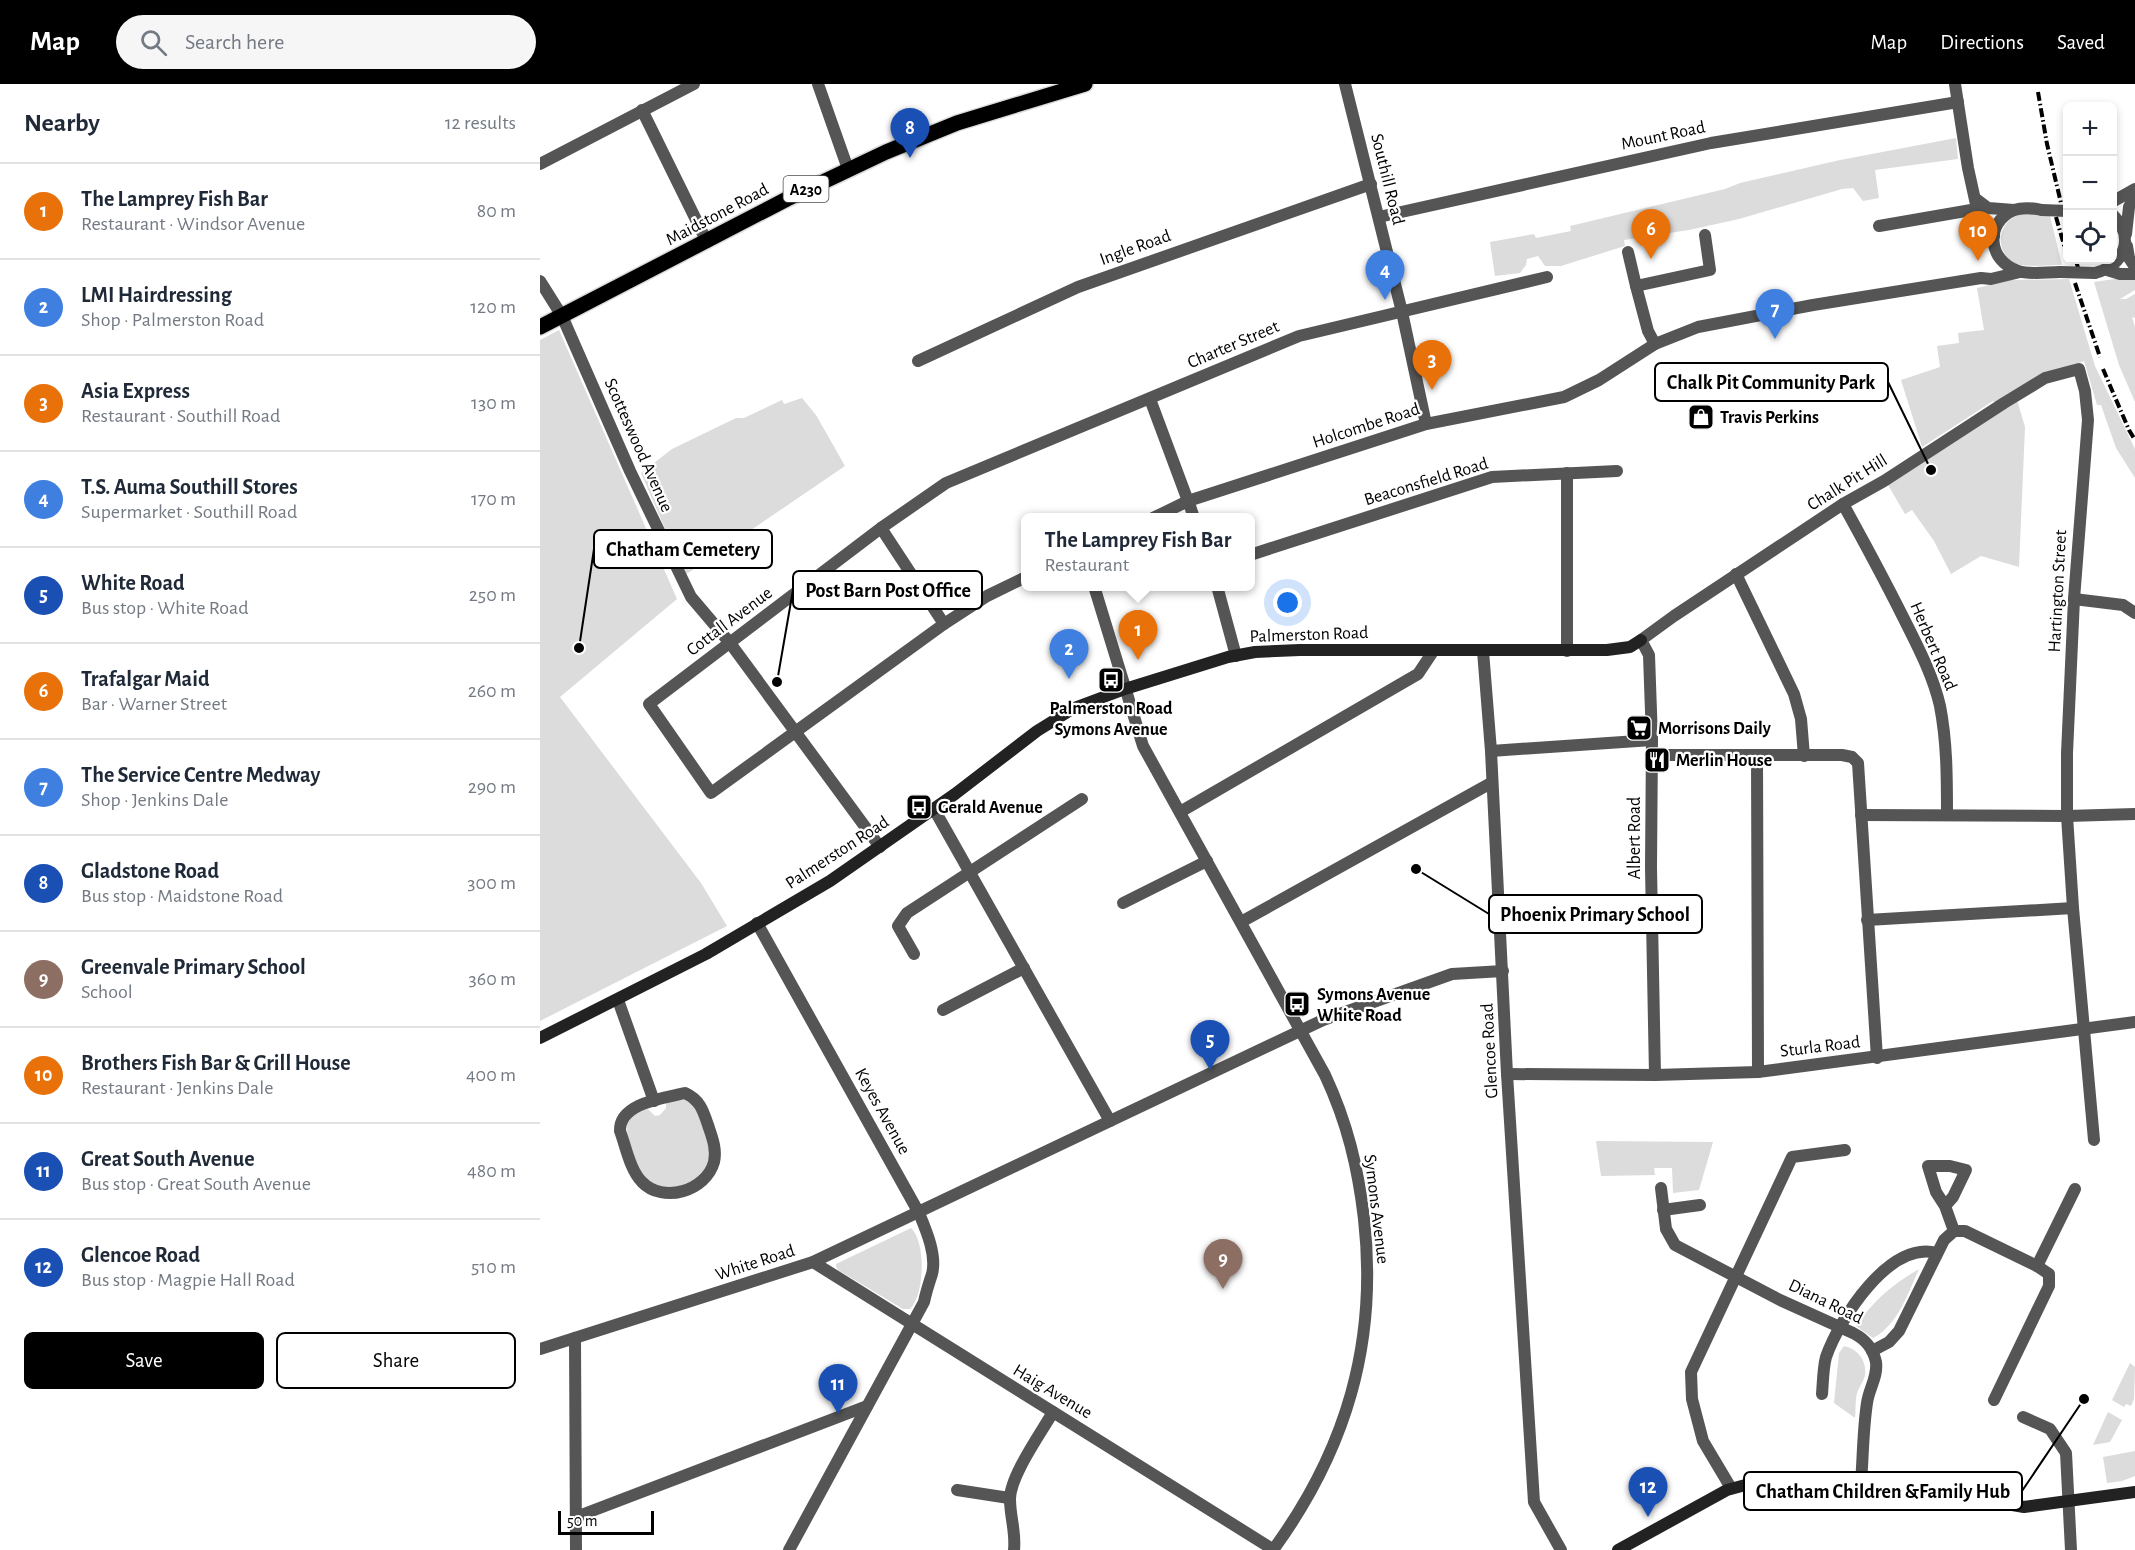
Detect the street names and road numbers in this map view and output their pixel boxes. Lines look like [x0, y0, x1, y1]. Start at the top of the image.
street label: Mount Road [1620, 118, 1707, 154]
street label: Southill Road [1367, 132, 1407, 227]
road number: A230 [784, 176, 828, 202]
street label: Maidstone Road [663, 180, 772, 249]
street label: Ingle Road [1097, 227, 1173, 269]
street label: Charter Street [1185, 317, 1282, 372]
street label: Scotteswood Avenue [600, 376, 676, 515]
street label: Holcombe Road [1310, 400, 1422, 452]
street label: Chalk Pit Hill [1804, 451, 1891, 515]
street label: Beaconsfield Road [1362, 455, 1490, 509]
street label: Hartington Street [2046, 529, 2070, 653]
street label: Cottall Avenue [683, 584, 776, 660]
street label: Herbert Road [1906, 600, 1960, 693]
street label: Palmerston Road [1249, 624, 1369, 646]
street label: Albert Road [1626, 797, 1644, 879]
street label: Palmerston Road [783, 813, 892, 893]
street label: Glencoe Road [1479, 1003, 1501, 1099]
street label: Sturla Road [1779, 1033, 1861, 1061]
street label: Keyes Avenue [851, 1065, 913, 1158]
street label: Symons Avenue [1360, 1153, 1392, 1265]
street label: White Road [713, 1242, 797, 1284]
street label: Diana Road [1785, 1276, 1866, 1328]
street label: Haig Avenue [1010, 1361, 1095, 1422]

